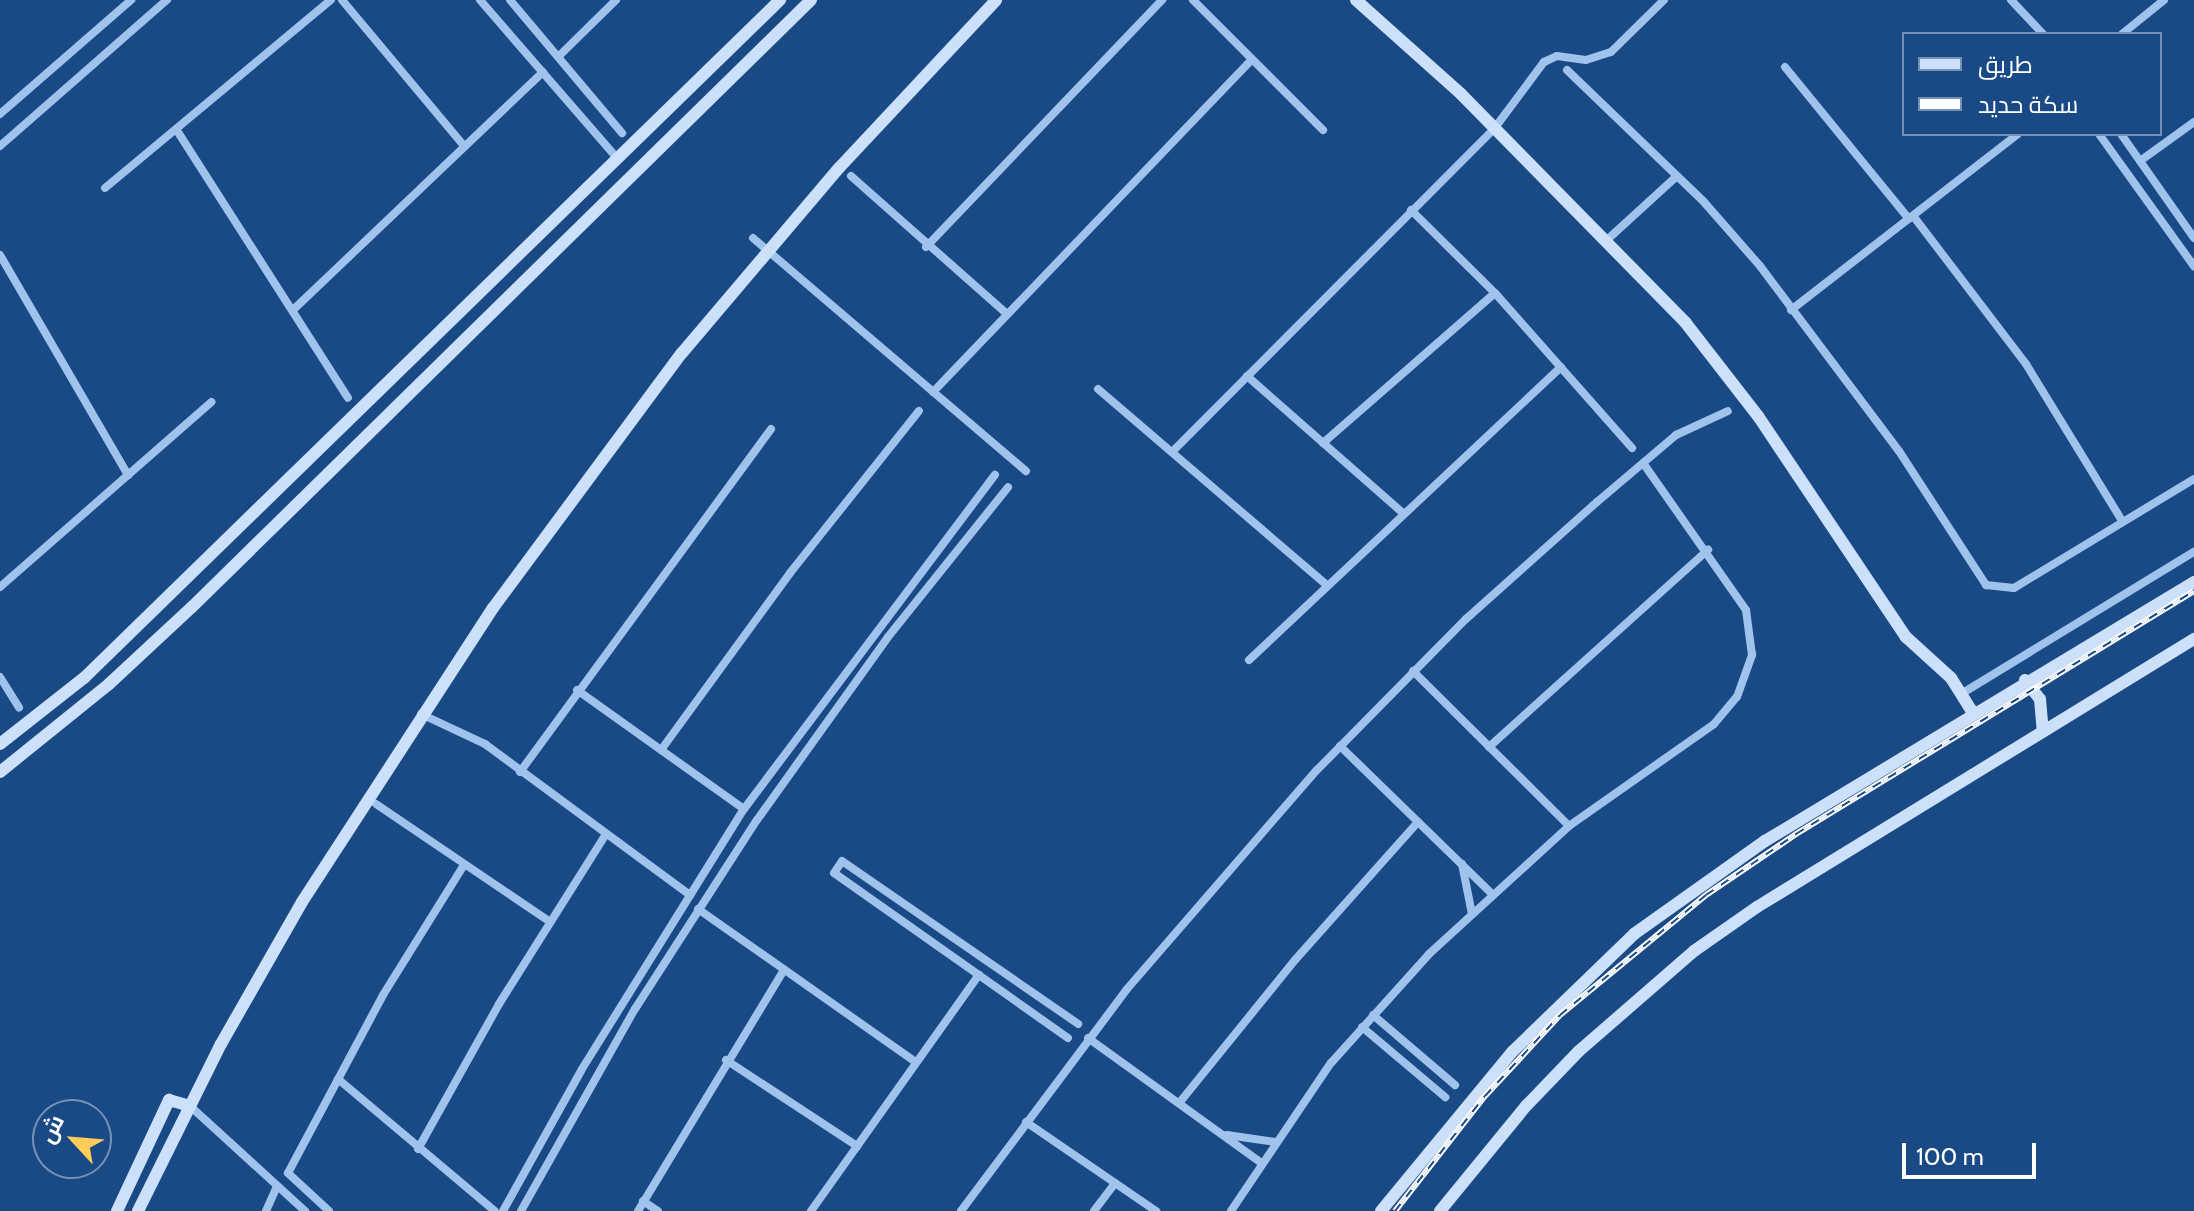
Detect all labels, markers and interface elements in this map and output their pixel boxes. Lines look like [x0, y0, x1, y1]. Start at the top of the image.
legend [1902, 32, 2162, 136]
text: طريق [1978, 50, 2033, 79]
text: سكة حديد [1978, 90, 2078, 119]
north arrow [32, 1099, 112, 1179]
text: ش [33, 1111, 70, 1148]
scale bar [1906, 1127, 2040, 1177]
text: 100 m [1916, 1142, 1984, 1171]

